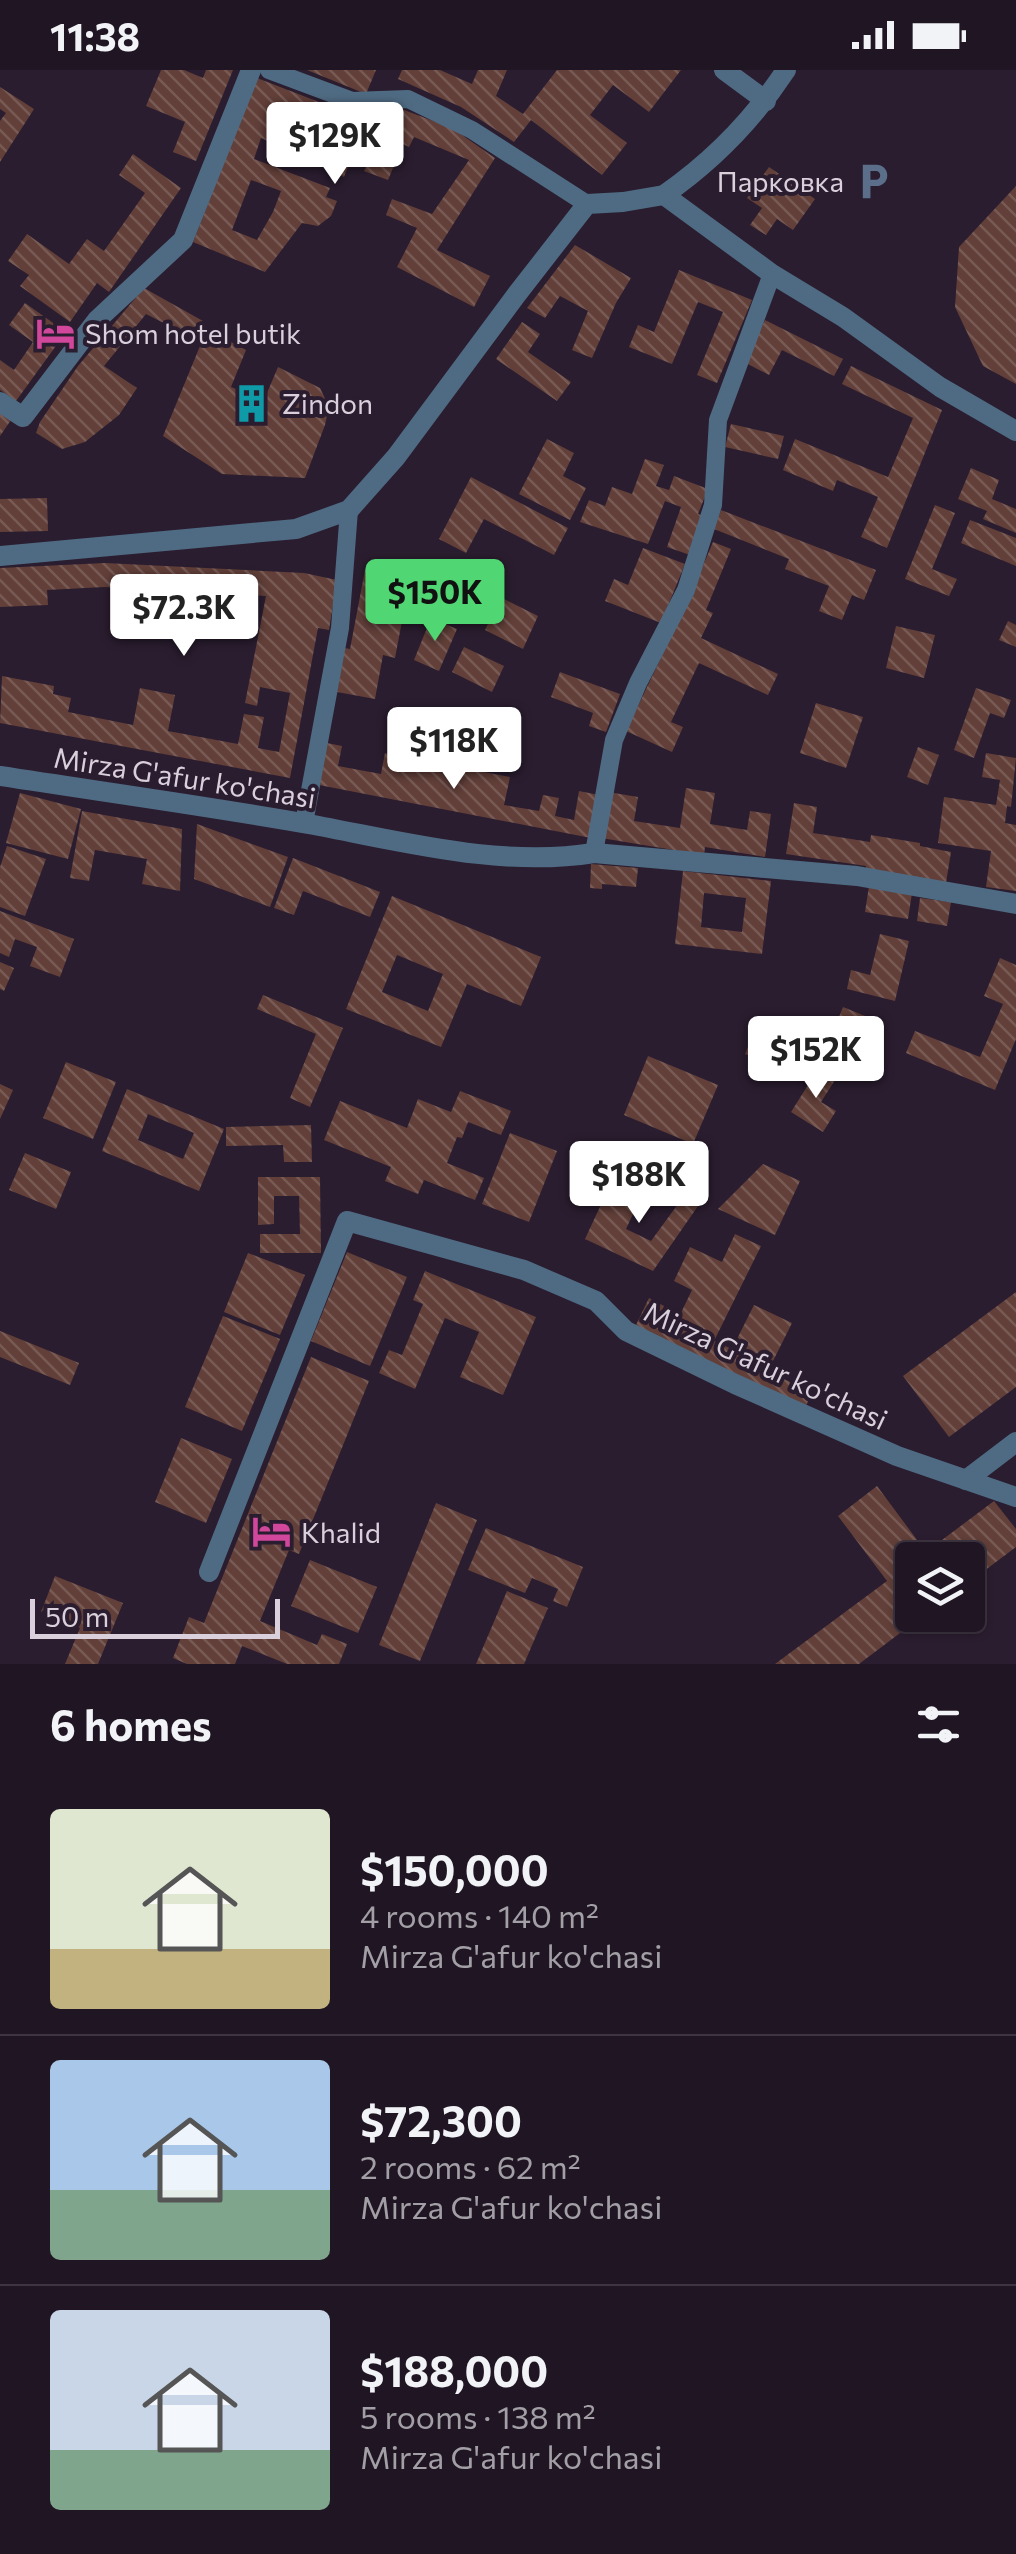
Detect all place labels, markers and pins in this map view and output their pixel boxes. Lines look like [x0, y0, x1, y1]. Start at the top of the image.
pin: $129K [265, 102, 405, 187]
parking icon: Парковка [853, 160, 895, 202]
place label: Парковка [717, 164, 844, 198]
hotel icon: Shom hotel butik [34, 312, 76, 354]
place label: Shom hotel butik [85, 316, 301, 350]
building icon: Zindon [231, 382, 273, 424]
place label: Zindon [282, 386, 373, 420]
pin: $150K [365, 559, 505, 644]
pin: $72.3K [103, 574, 265, 659]
pin: $118K [384, 707, 524, 792]
pin: $152K [746, 1016, 886, 1101]
pin: $188K [569, 1141, 709, 1226]
hotel icon: Khalid [250, 1511, 292, 1553]
place label: Khalid [301, 1515, 381, 1549]

